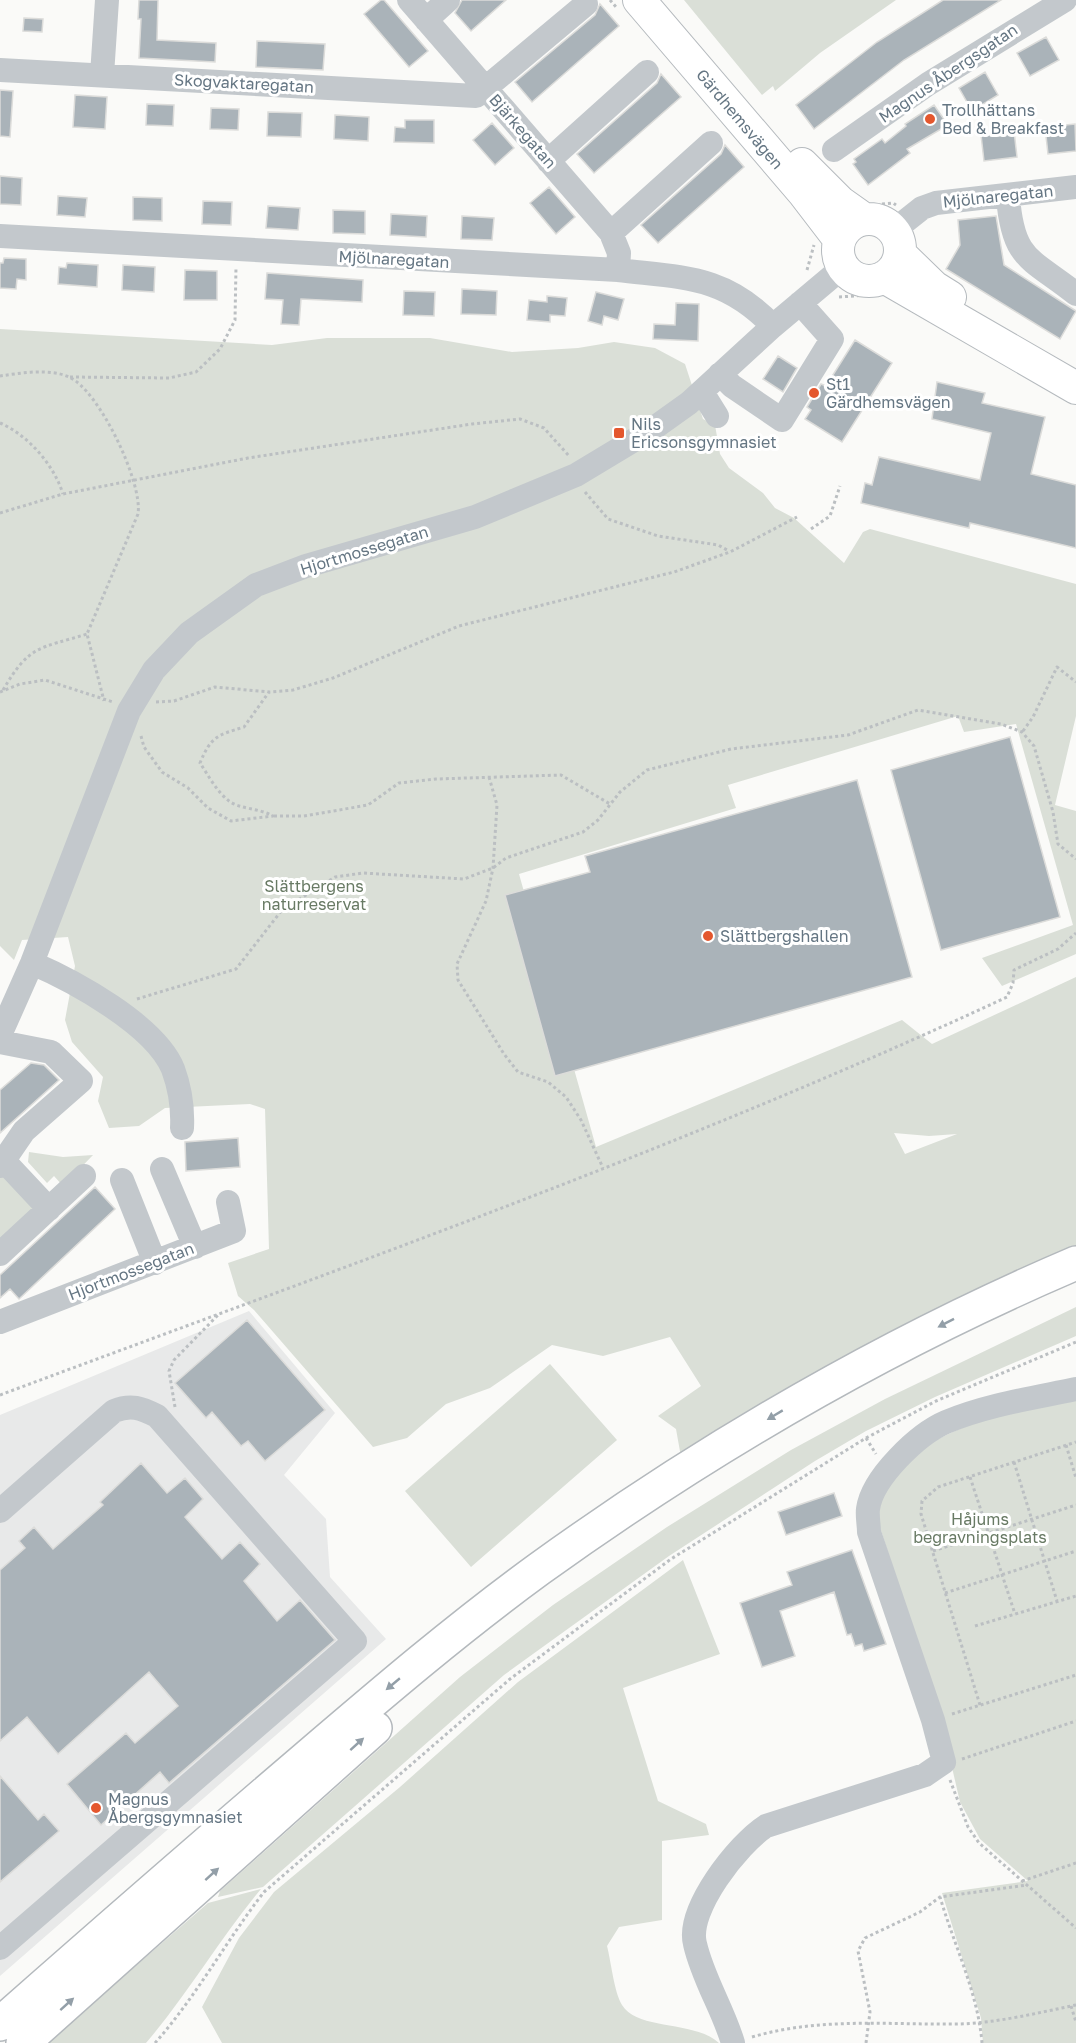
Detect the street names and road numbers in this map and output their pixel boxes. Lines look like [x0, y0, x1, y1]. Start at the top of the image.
street label: Magnus Åbergsgatan [875, 19, 1021, 127]
street label: Gärdhemsvägen [692, 65, 788, 173]
street label: Skogvaktaregatan [174, 69, 314, 97]
street label: Bjärkegatan [485, 90, 561, 172]
street label: Mjölnaregatan [942, 180, 1054, 212]
street label: Mjölnaregatan [338, 246, 450, 272]
street label: Hjortmossegatan [297, 521, 431, 579]
street label: Hjortmossegatan [65, 1238, 197, 1304]

